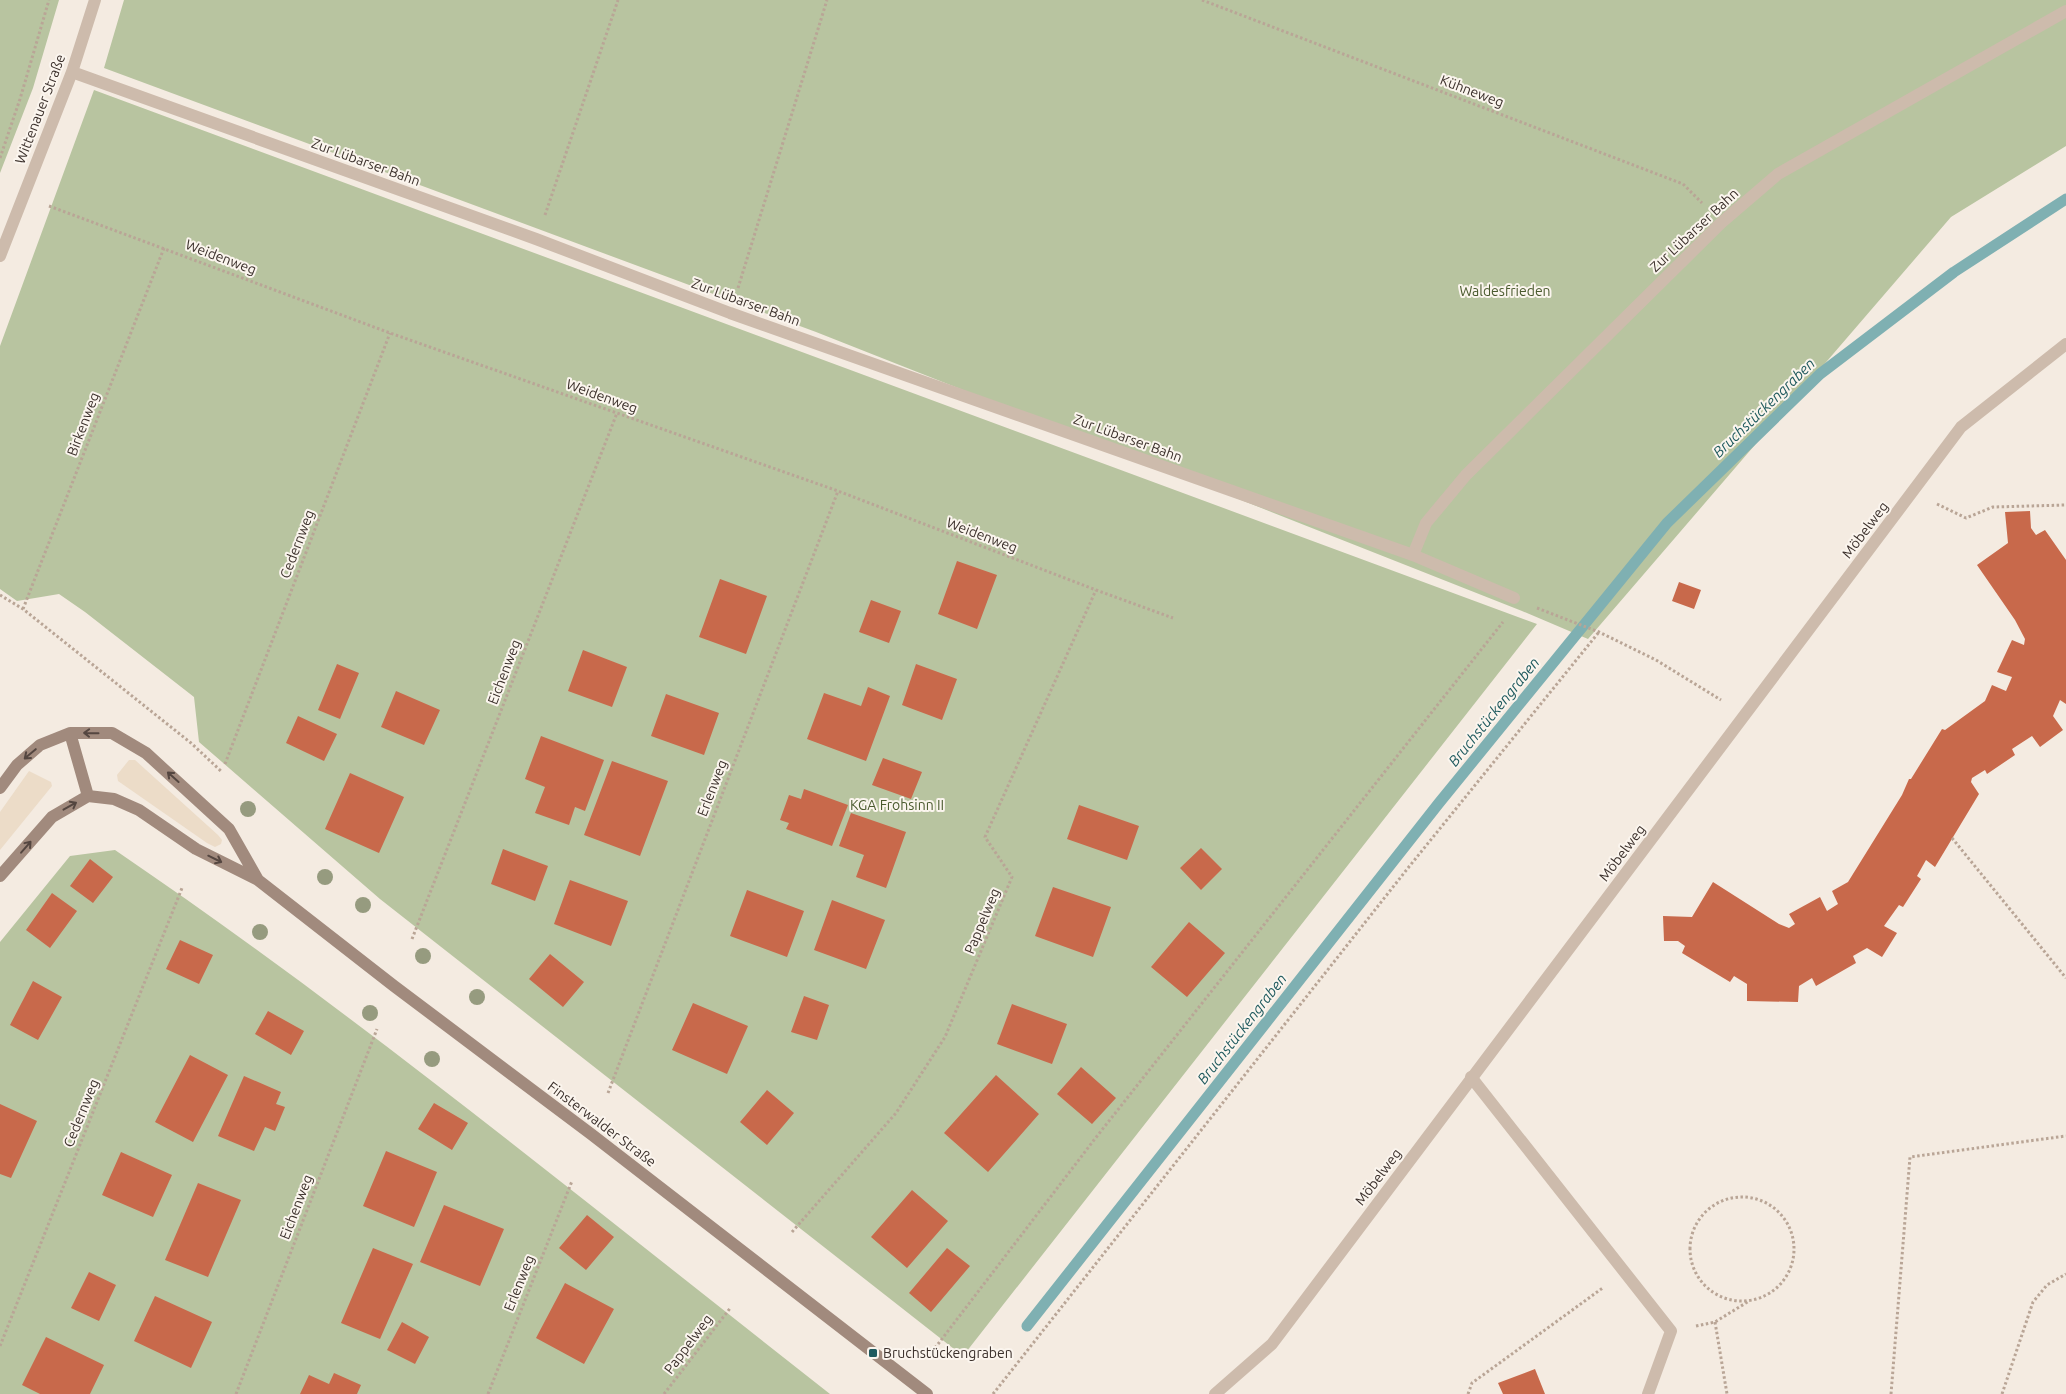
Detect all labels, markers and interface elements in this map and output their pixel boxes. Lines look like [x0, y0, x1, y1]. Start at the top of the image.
street label: Wittenauer Straße [12, 52, 68, 166]
street label: Kühneweg [1438, 72, 1506, 110]
street label: Zur Lübarser Bahn [309, 135, 423, 189]
street label: Zur Lübarser Bahn [1647, 185, 1741, 275]
street label: Weidenweg [183, 236, 259, 278]
street label: Zur Lübarser Bahn [689, 275, 803, 329]
park label: Waldesfrieden [1459, 283, 1551, 299]
water label: Bruchstückengraben [1709, 355, 1818, 461]
street label: Weidenweg [564, 376, 640, 416]
street label: Birkenweg [64, 390, 102, 458]
street label: Zur Lübarser Bahn [1071, 411, 1185, 465]
street label: Möbelweg [1839, 499, 1891, 561]
street label: Cedernweg [277, 507, 317, 581]
street label: Weidenweg [944, 514, 1020, 556]
street label: Eichenweg [484, 637, 524, 707]
water label: Bruchstückengraben [1445, 654, 1543, 769]
one-way arrow [83, 728, 100, 738]
one-way arrow [24, 748, 37, 759]
street label: Erlenweg [694, 758, 730, 818]
one-way arrow [167, 771, 180, 783]
park label: KGA Frohsinn II [850, 797, 944, 813]
one-way arrow [62, 801, 77, 811]
street label: Möbelweg [1596, 822, 1648, 884]
one-way arrow [20, 840, 32, 853]
one-way arrow [207, 855, 222, 864]
street label: Pappelweg [961, 886, 1003, 956]
water label: Bruchstückengraben [1193, 970, 1290, 1087]
street label: Cedernweg [60, 1077, 102, 1149]
street label: Finsterwalder Straße [545, 1078, 659, 1170]
street label: Möbelweg [1352, 1146, 1404, 1208]
street label: Eichenweg [276, 1172, 316, 1242]
street label: Erlenweg [500, 1253, 538, 1313]
street label: Pappelweg [661, 1311, 715, 1377]
place label: Bruchstückengraben [883, 1345, 1013, 1361]
marker: Bruchstückengraben [867, 1347, 879, 1359]

